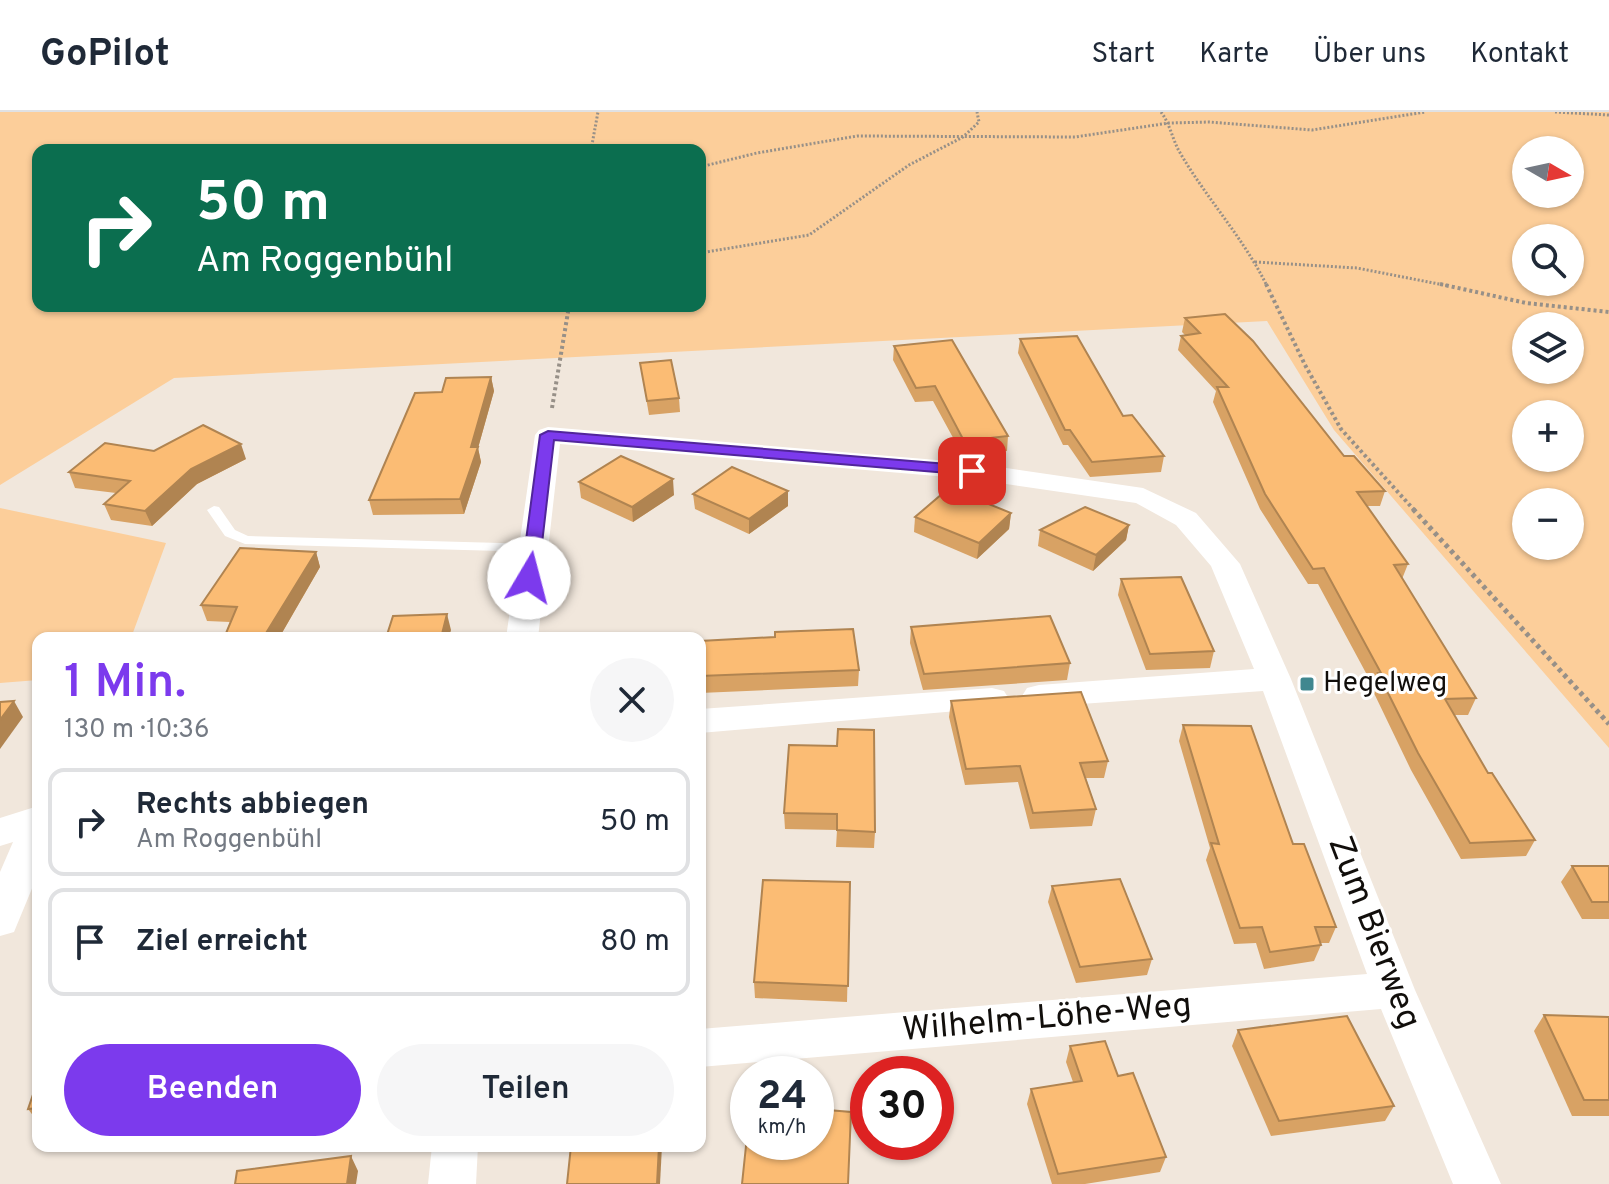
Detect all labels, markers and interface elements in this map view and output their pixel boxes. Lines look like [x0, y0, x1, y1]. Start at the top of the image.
text: GoPilot [40, 31, 170, 80]
text: Start [1091, 37, 1155, 73]
text: Karte [1199, 37, 1269, 73]
text: Über uns [1313, 37, 1426, 73]
text: Kontakt [1470, 37, 1569, 73]
north arrow [1512, 136, 1584, 208]
map controls [1512, 136, 1584, 560]
text: 50 m [196, 170, 330, 240]
icon: right [64, 176, 168, 280]
button: search [1512, 224, 1584, 296]
text: Am Roggenbühl [196, 239, 453, 285]
button: layers [1512, 312, 1584, 384]
button: + [1512, 400, 1584, 472]
pin [938, 437, 1006, 505]
icon: arrive [950, 449, 994, 493]
button: − [1512, 488, 1584, 560]
position arrow [487, 536, 571, 620]
text: 1 Min. [64, 654, 186, 714]
button: close [590, 658, 674, 742]
place label: Hegelweg [1323, 666, 1447, 702]
marker: Hegelweg [1298, 675, 1316, 693]
text: 130 m · 10:36 [64, 714, 210, 747]
text: Rechts abbiegen [136, 787, 369, 824]
icon: right [68, 800, 112, 844]
text: 50 m [600, 804, 670, 841]
text: Am Roggenbühl [136, 824, 322, 857]
street label: Zum Bierweg [1317, 831, 1429, 1035]
icon: arrive [68, 920, 112, 964]
text: Ziel erreicht [136, 924, 308, 961]
text: 80 m [600, 924, 670, 961]
street label: Wilhelm-Löhe-Weg [901, 985, 1193, 1053]
button: Beenden [64, 1044, 361, 1136]
button: Teilen [377, 1044, 674, 1136]
speed limit sign: 30 [850, 1056, 954, 1160]
text: 24 [757, 1073, 807, 1123]
text: km/h [758, 1115, 806, 1141]

